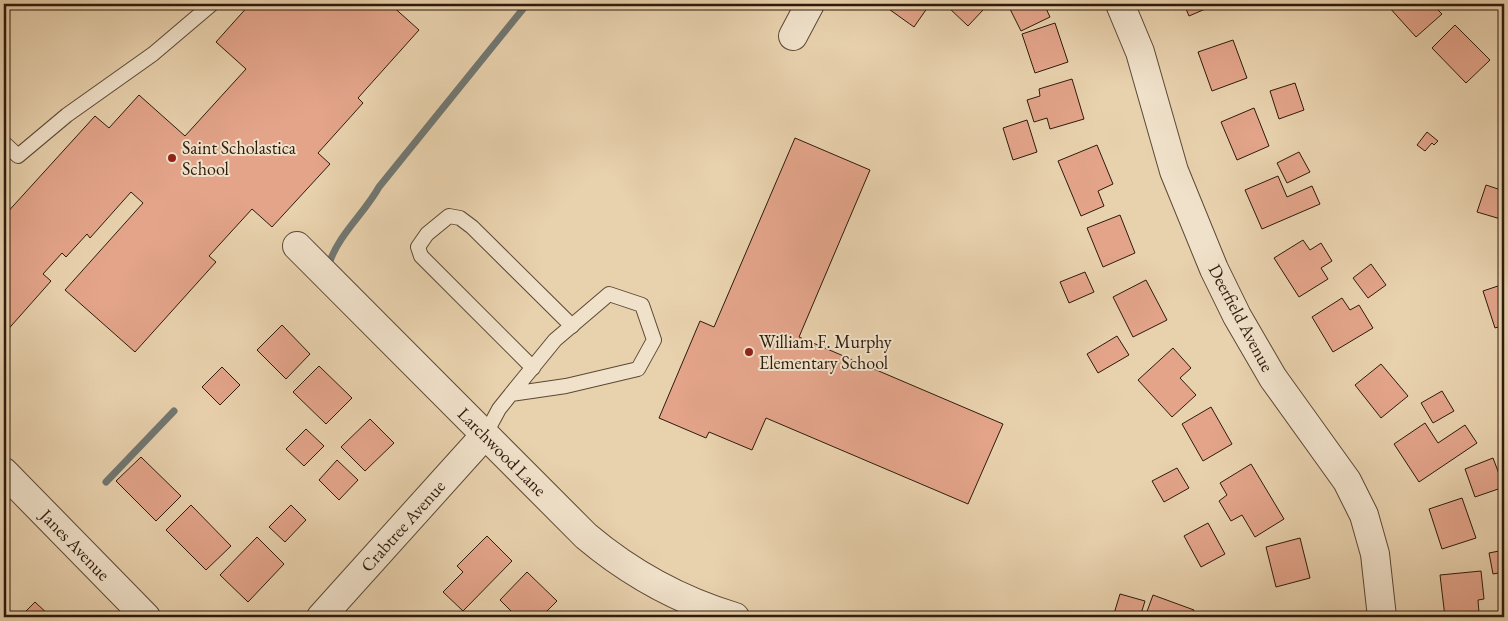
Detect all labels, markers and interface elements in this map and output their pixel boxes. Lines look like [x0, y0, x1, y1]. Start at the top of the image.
place label: Saint Scholastica School [182, 136, 297, 180]
marker: Saint Scholastica School [166, 152, 178, 164]
street label: Deerfield Avenue [1203, 260, 1279, 375]
place label: William F. Murphy Elementary School [759, 330, 892, 374]
marker: William F. Murphy Elementary School [743, 346, 755, 358]
street label: Larchwood Lane [453, 402, 552, 501]
street label: Crabtree Avenue [355, 475, 450, 576]
street label: Janes Avenue [34, 503, 115, 585]

